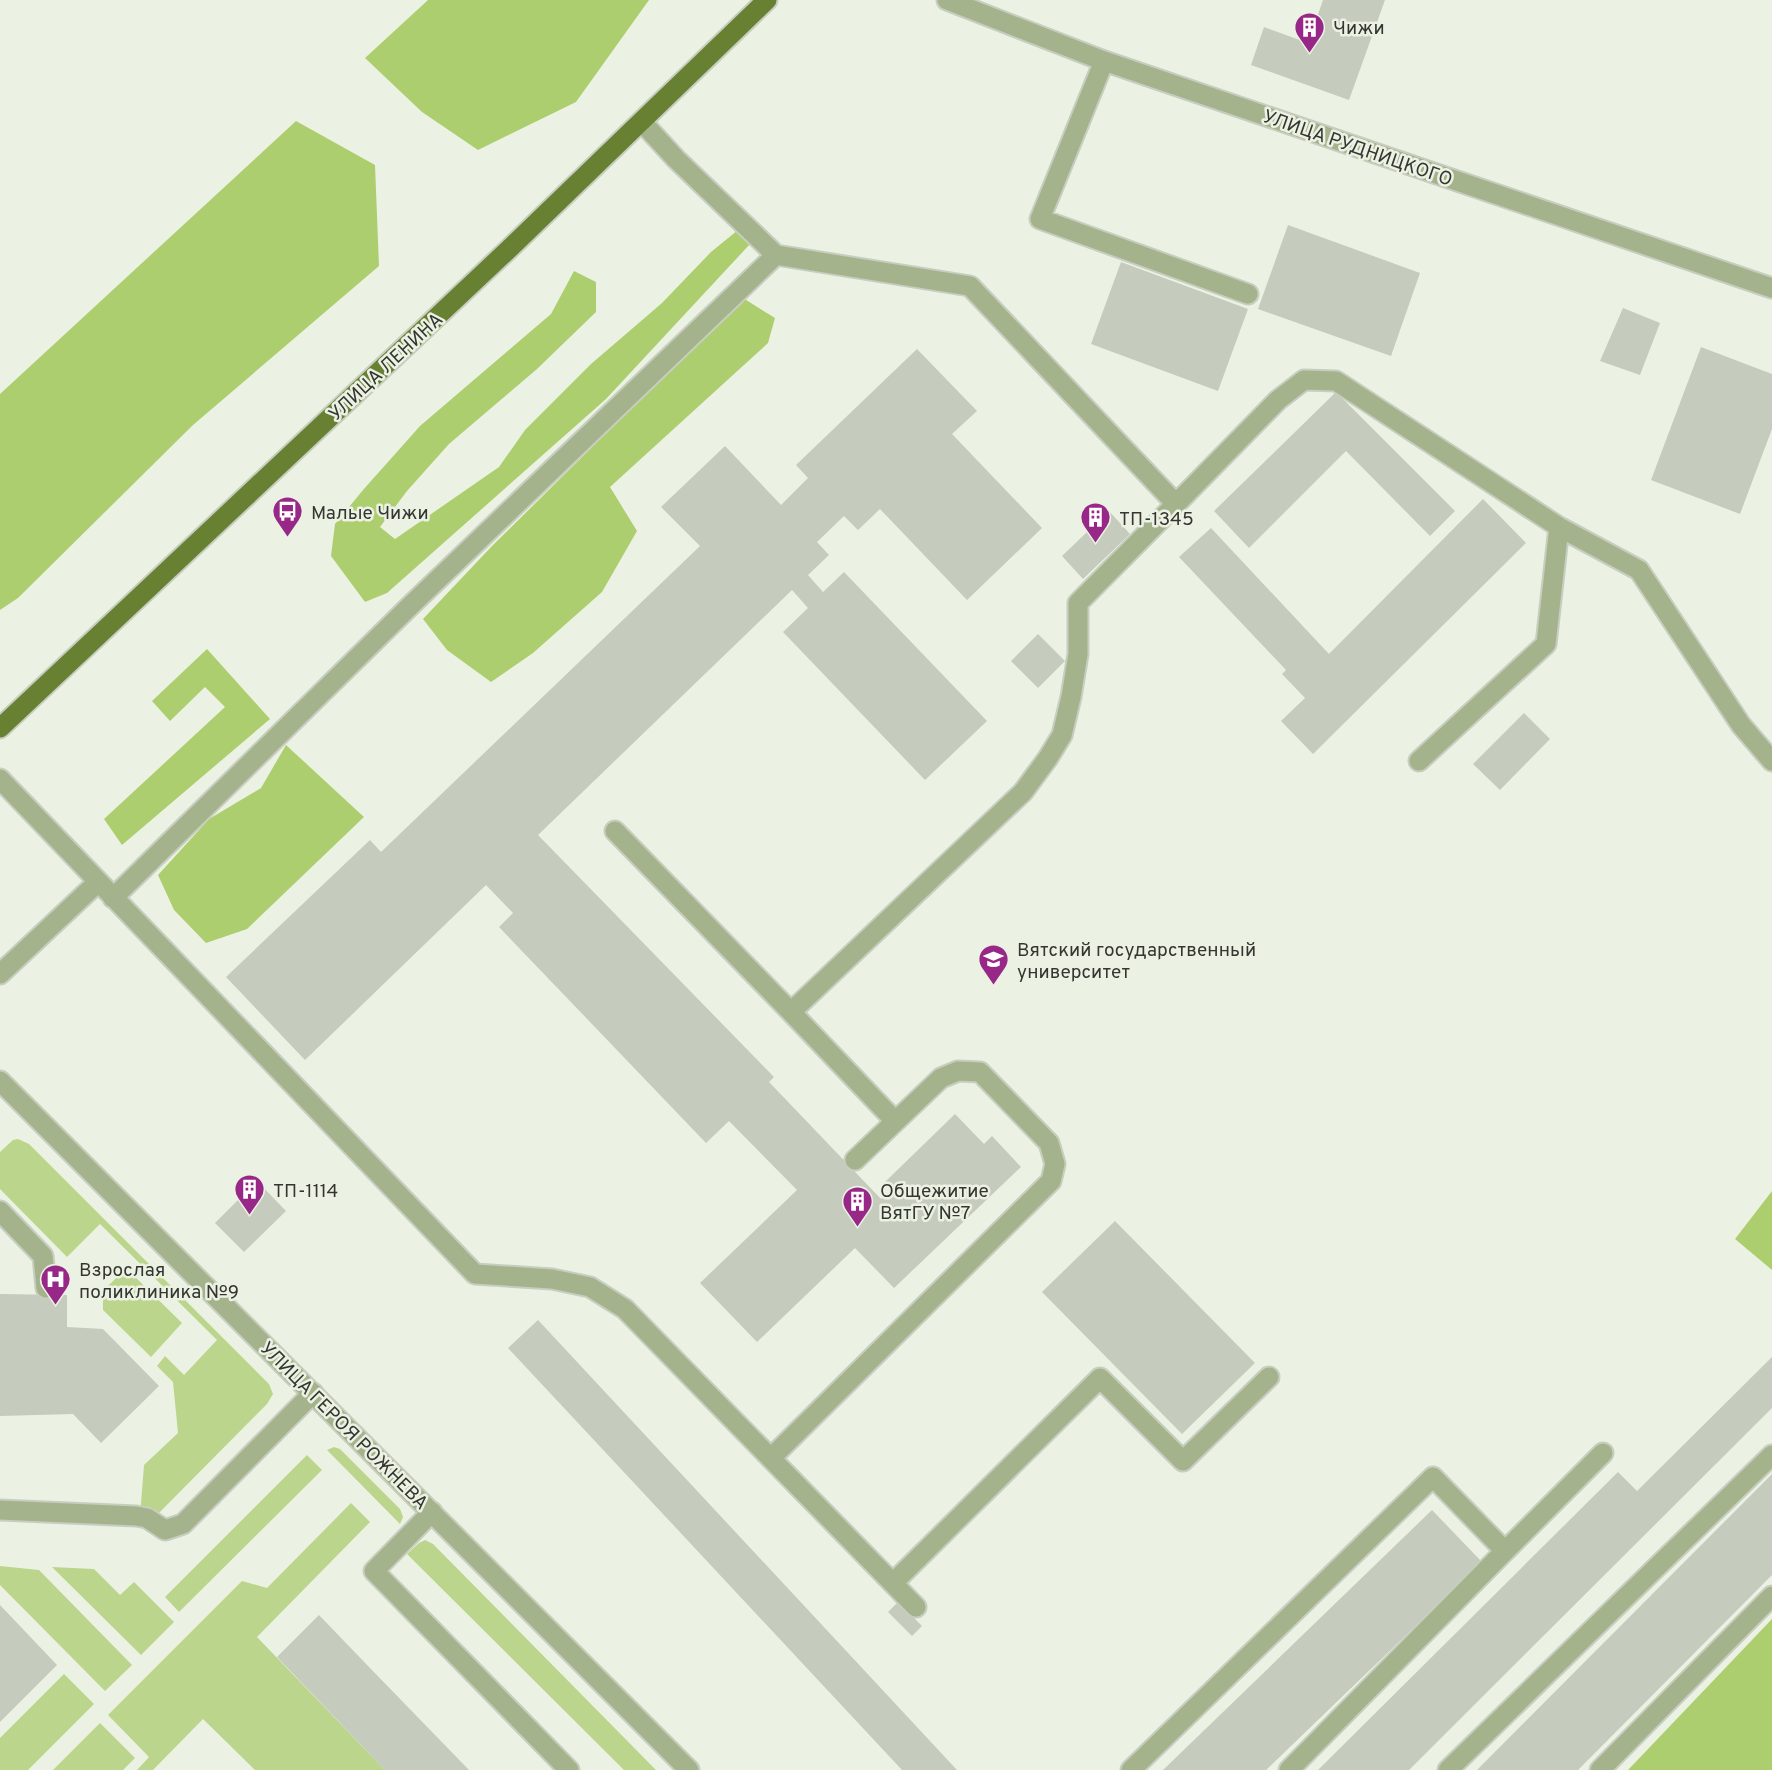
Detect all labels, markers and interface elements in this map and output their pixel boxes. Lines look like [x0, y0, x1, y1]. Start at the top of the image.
building icon: Чижи [1293, 10, 1327, 54]
place label: Чижи [1333, 17, 1385, 41]
street label: УЛИЦА РУДНИЦКОГО [1259, 105, 1455, 193]
street label: УЛИЦА ЛЕНИНА [324, 308, 449, 427]
bus stop icon: Малые Чижи [271, 495, 305, 539]
building icon: ТП-1345 [1079, 501, 1113, 545]
place label: Малые Чижи [311, 502, 429, 526]
place label: ТП-1345 [1119, 508, 1194, 532]
place label: Вятский государственный университет [1017, 939, 1256, 985]
school or university icon: Вятский государственный университет [977, 943, 1011, 987]
building icon: ТП-1114 [233, 1173, 267, 1217]
place label: ТП-1114 [273, 1180, 338, 1204]
place label: Общежитие ВятГУ №7 [880, 1180, 989, 1226]
building icon: Общежитие ВятГУ №7 [840, 1184, 874, 1228]
place label: Взрослая поликлиника №9 [79, 1259, 239, 1305]
hospital icon: Взрослая поликлиника №9 [39, 1263, 73, 1307]
street label: УЛИЦА ГЕРОЯ РОЖНЕВА [254, 1337, 433, 1516]

